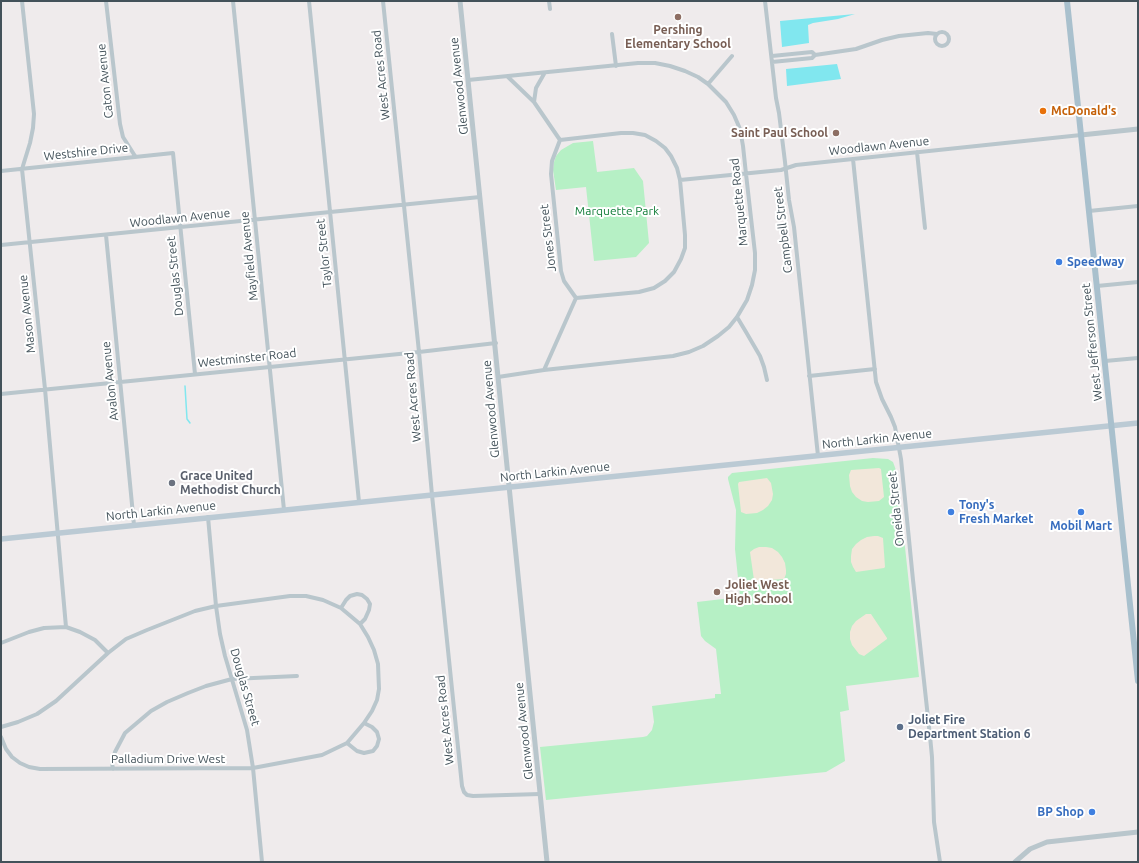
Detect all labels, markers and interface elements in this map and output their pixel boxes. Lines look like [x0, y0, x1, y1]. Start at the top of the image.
marker: Pershing Elementary School [673, 12, 683, 22]
place label: Pershing Elementary School [625, 23, 731, 51]
street label: West Acres Road [369, 29, 393, 121]
street label: Glenwood Avenue [447, 36, 471, 136]
street label: Caton Avenue [94, 43, 116, 119]
place label: McDonald's [1051, 104, 1117, 118]
marker: McDonald's [1038, 106, 1048, 116]
place label: Saint Paul School [731, 126, 828, 140]
marker: Saint Paul School [831, 128, 841, 138]
street label: Woodlawn Avenue [828, 134, 930, 158]
street label: Westshire Drive [43, 140, 129, 164]
street label: Marquette Road [727, 157, 751, 247]
street label: Campbell Street [771, 186, 795, 274]
street label: Jones Street [537, 203, 559, 273]
park label: Marquette Park [575, 204, 659, 218]
street label: Woodlawn Avenue [129, 206, 231, 230]
street label: Mayfield Avenue [237, 211, 261, 301]
street label: Taylor Street [313, 218, 335, 288]
street label: Douglas Street [164, 235, 186, 317]
place label: Speedway [1067, 255, 1124, 269]
marker: Speedway [1054, 257, 1064, 267]
street label: Mason Avenue [16, 274, 38, 354]
street label: West Jefferson Street [1079, 282, 1105, 402]
street label: Avalon Avenue [99, 341, 121, 421]
street label: Westminster Road [197, 346, 297, 370]
street label: West Acres Road [402, 351, 424, 443]
street label: Glenwood Avenue [480, 360, 502, 458]
street label: North Larkin Avenue [821, 426, 933, 452]
street label: North Larkin Avenue [499, 459, 611, 485]
place label: Grace United Methodist Church [180, 469, 281, 497]
street label: Oneida Street [885, 471, 907, 547]
marker: Grace United Methodist Church [167, 478, 177, 488]
street label: North Larkin Avenue [105, 498, 217, 524]
place label: Tony's Fresh Market [959, 498, 1033, 526]
marker: Tony's Fresh Market [946, 507, 956, 517]
marker: Mobil Mart [1076, 507, 1086, 517]
place label: Mobil Mart [1050, 519, 1112, 533]
place label: Joliet West High School [725, 578, 792, 606]
marker: Joliet West High School [712, 587, 722, 597]
street label: Douglas Street [227, 647, 263, 727]
street label: West Acres Road [433, 674, 457, 766]
street label: Glenwood Avenue [512, 681, 536, 781]
place label: Joliet Fire Department Station 6 [908, 713, 1030, 741]
marker: Joliet Fire Department Station 6 [895, 722, 905, 732]
street label: Palladium Drive West [111, 752, 225, 766]
place label: BP Shop [1037, 805, 1084, 819]
marker: BP Shop [1087, 807, 1097, 817]

